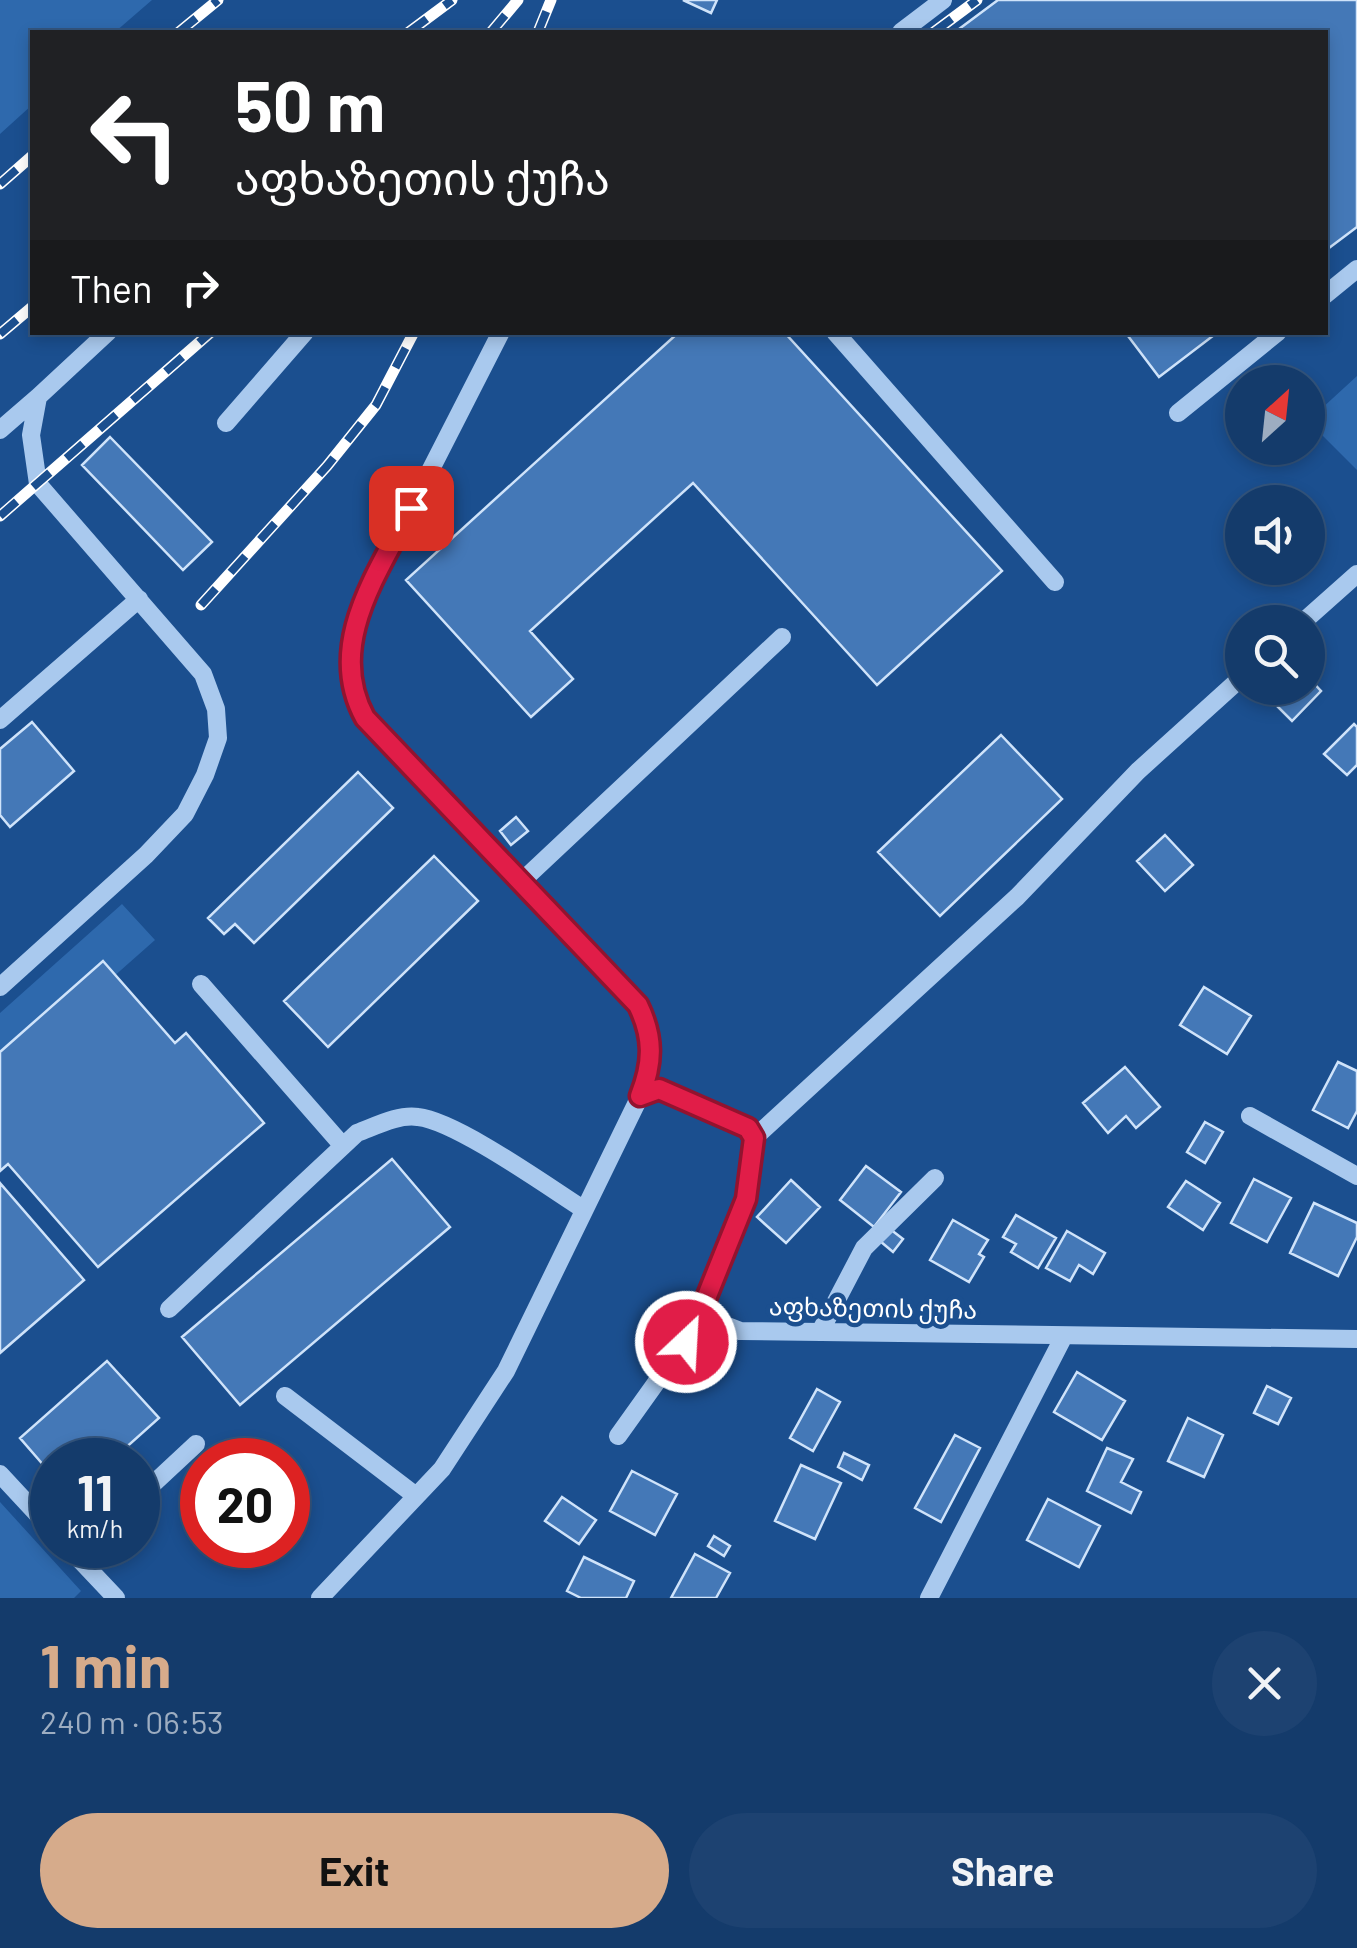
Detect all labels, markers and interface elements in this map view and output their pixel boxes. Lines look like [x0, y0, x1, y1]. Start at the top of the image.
text: 50 m [235, 62, 385, 146]
icon: left [70, 70, 200, 200]
text: აფხაზეთის ქუჩა [235, 150, 610, 204]
icon: right [173, 260, 228, 315]
text: Then [70, 265, 153, 311]
north arrow [1225, 365, 1325, 465]
map controls [1225, 365, 1325, 705]
pin [369, 466, 454, 551]
icon: arrive [384, 481, 439, 536]
button: sound [1225, 485, 1325, 585]
button: search [1225, 605, 1325, 705]
position arrow [634, 1290, 738, 1394]
street label: აფხაზეთის ქუჩა [769, 1290, 977, 1325]
speed limit sign: 20 [180, 1438, 310, 1568]
text: 11 [77, 1461, 113, 1521]
text: km/h [67, 1513, 123, 1543]
text: 1 min [40, 1628, 171, 1700]
button: close [1212, 1631, 1317, 1736]
text: 240 m · 06:53 [40, 1702, 224, 1740]
button: Exit [40, 1813, 669, 1928]
button: Share [689, 1813, 1317, 1928]

